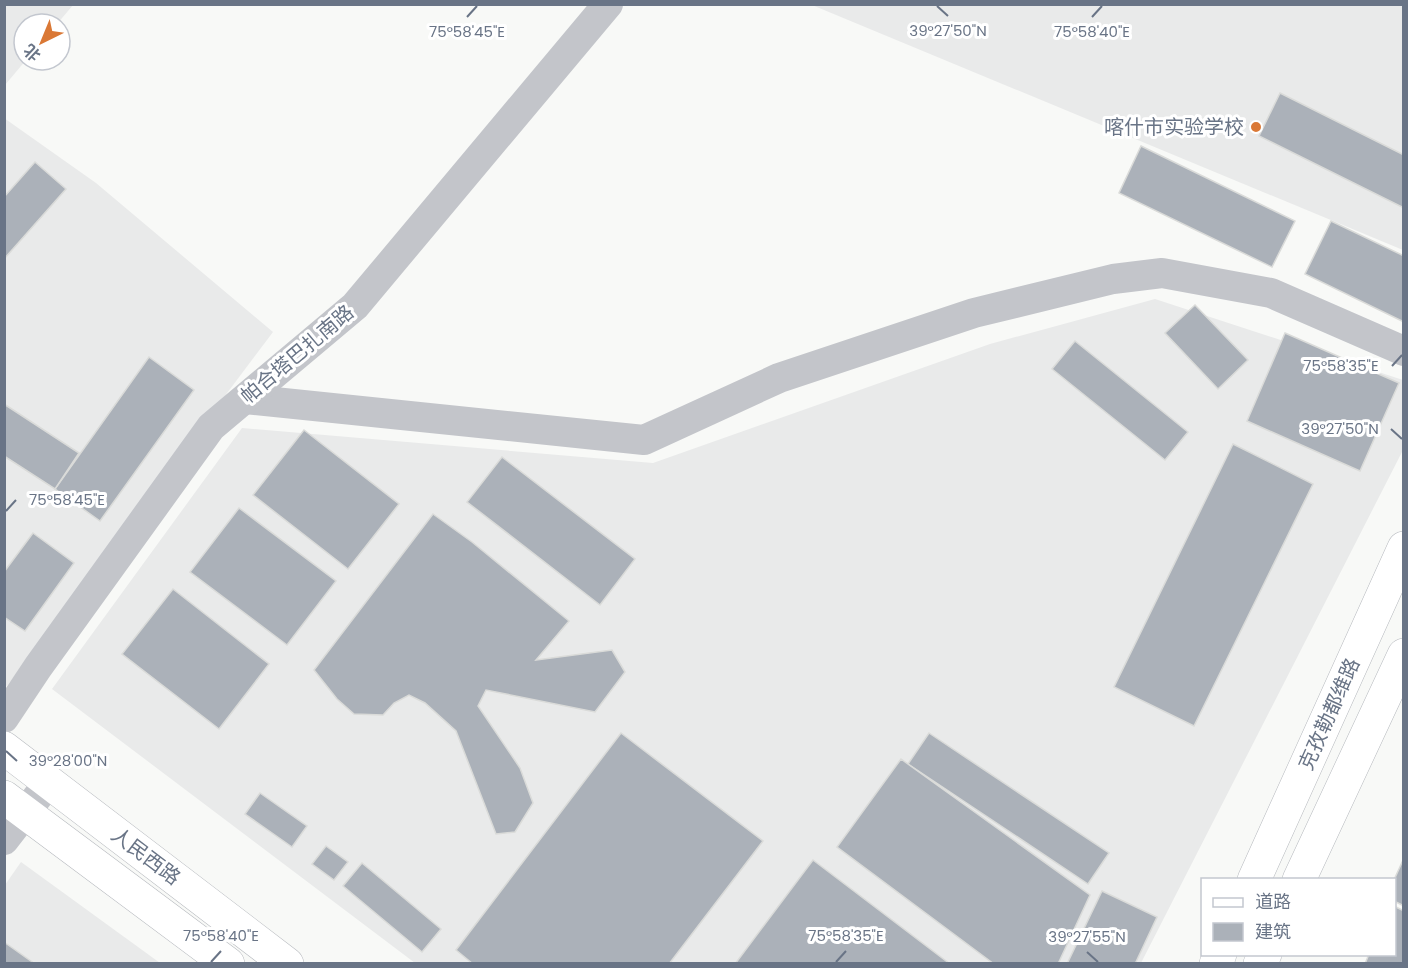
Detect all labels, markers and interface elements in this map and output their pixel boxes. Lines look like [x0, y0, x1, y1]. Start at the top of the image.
north arrow [12, 12, 72, 72]
text: 39°27'50"N [909, 20, 987, 41]
text: 75°58'45"E [429, 21, 505, 42]
text: 75°58'40"E [1054, 21, 1130, 42]
text: 北 [18, 39, 46, 66]
place label: 喀什市实验学校 [1104, 113, 1244, 141]
marker: 喀什市实验学校 [1249, 120, 1263, 134]
street label: 帕合塔巴扎南路 [234, 298, 360, 410]
text: 75°58'35"E [1303, 355, 1379, 376]
text: 39°27'50"N [1301, 418, 1379, 439]
text: 75°58'45"E [29, 489, 105, 510]
street label: 克孜勒都维路 [1292, 653, 1366, 775]
text: 39°28'00"N [29, 750, 107, 771]
street label: 人民西路 [106, 821, 186, 891]
legend [1201, 878, 1396, 956]
text: 道路 [1255, 889, 1291, 914]
text: 建筑 [1255, 919, 1291, 944]
text: 75°58'40"E [183, 925, 259, 946]
text: 75°58'35"E [808, 925, 884, 946]
text: 39°27'55"N [1048, 926, 1126, 947]

